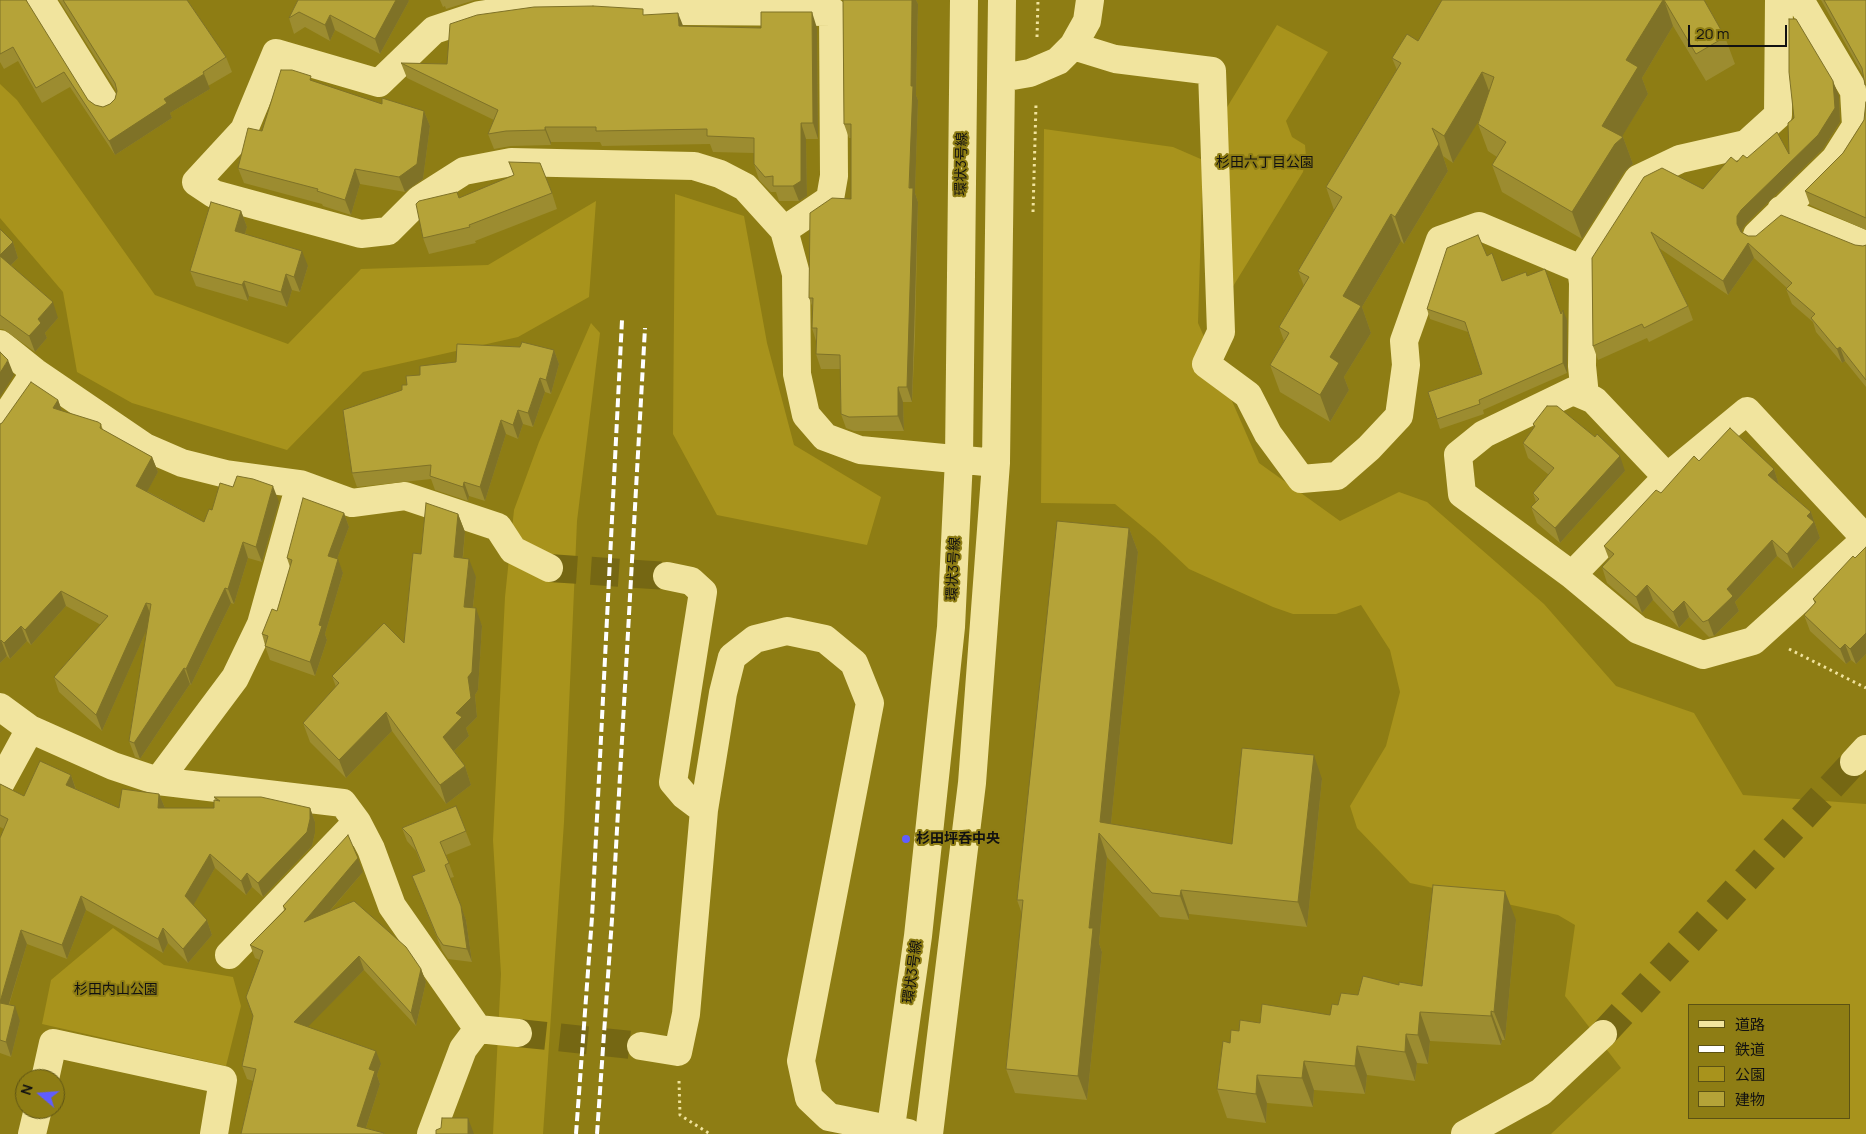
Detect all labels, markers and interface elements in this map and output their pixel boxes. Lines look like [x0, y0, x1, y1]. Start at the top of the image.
scale bar [1691, 15, 1790, 47]
text: 20 m [1696, 23, 1729, 44]
street label: 環状3号線 [953, 132, 971, 196]
park label: 杉田六丁目公園 [1216, 155, 1314, 171]
street label: 環状3号線 [944, 537, 964, 601]
place label: 杉田坪呑中央 [916, 831, 1000, 847]
marker: 杉田坪呑中央 [900, 833, 912, 845]
street label: 環状3号線 [900, 939, 926, 1005]
park label: 杉田内山公園 [74, 982, 158, 998]
legend [1688, 1004, 1851, 1119]
text: 道路 [1735, 1014, 1765, 1035]
text: 鉄道 [1735, 1039, 1765, 1060]
text: 公園 [1735, 1064, 1765, 1085]
north arrow [15, 1069, 65, 1119]
text: N [16, 1082, 37, 1097]
text: 建物 [1735, 1089, 1765, 1110]

